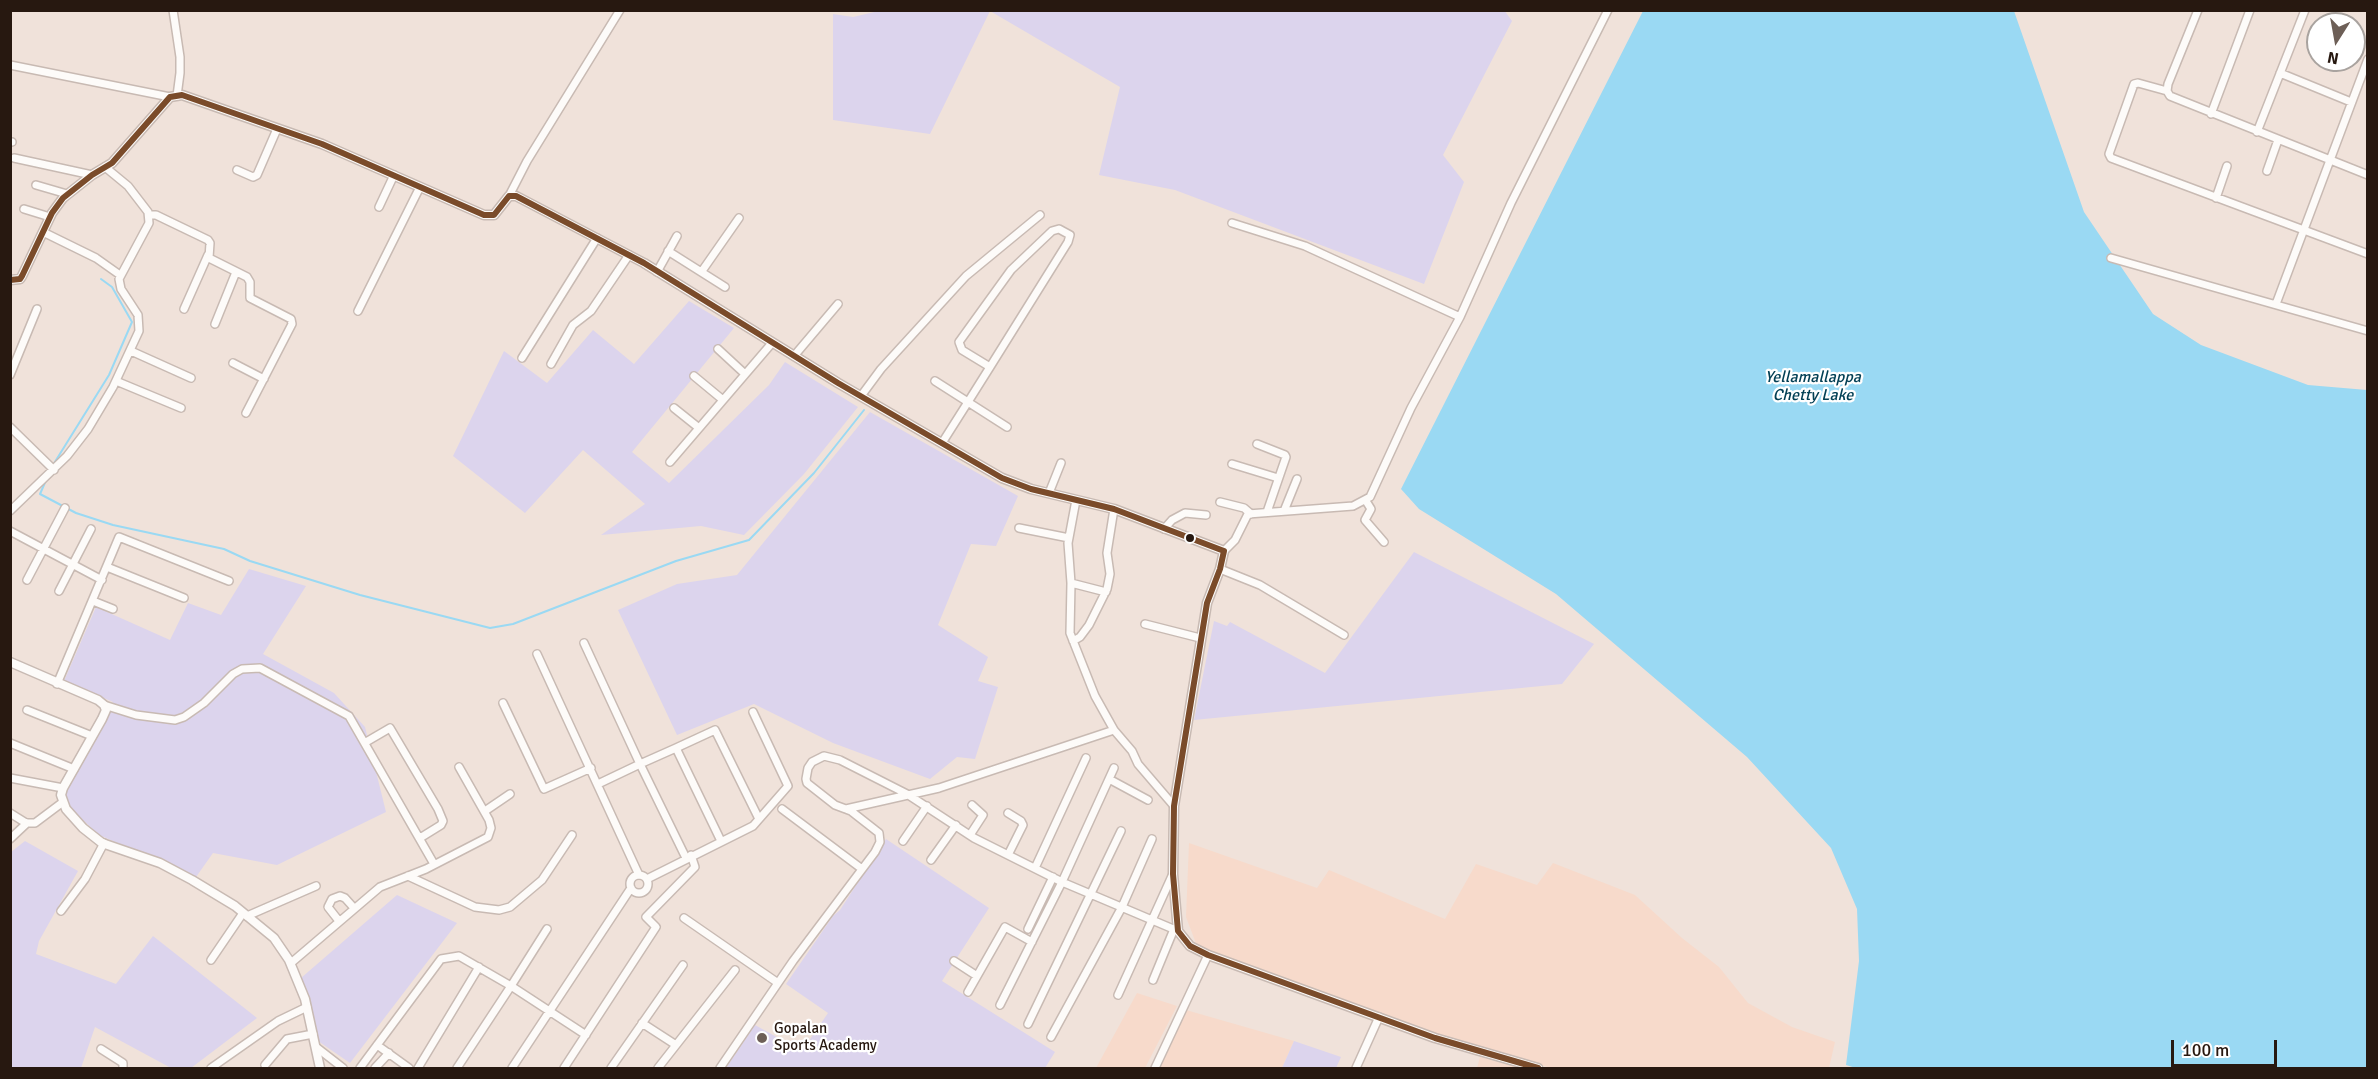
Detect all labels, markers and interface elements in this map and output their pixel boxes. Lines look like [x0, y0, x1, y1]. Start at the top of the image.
north arrow [2306, 12, 2366, 72]
text: N [2326, 47, 2340, 69]
water label: Yellamallappa Chetty Lake [1765, 368, 1861, 406]
unlabelled marker [1184, 532, 1196, 544]
place label: Gopalan Sports Academy [774, 1020, 877, 1055]
scale bar [2174, 1028, 2280, 1066]
marker: Gopalan Sports Academy [755, 1031, 769, 1045]
text: 100 m [2182, 1039, 2229, 1061]

